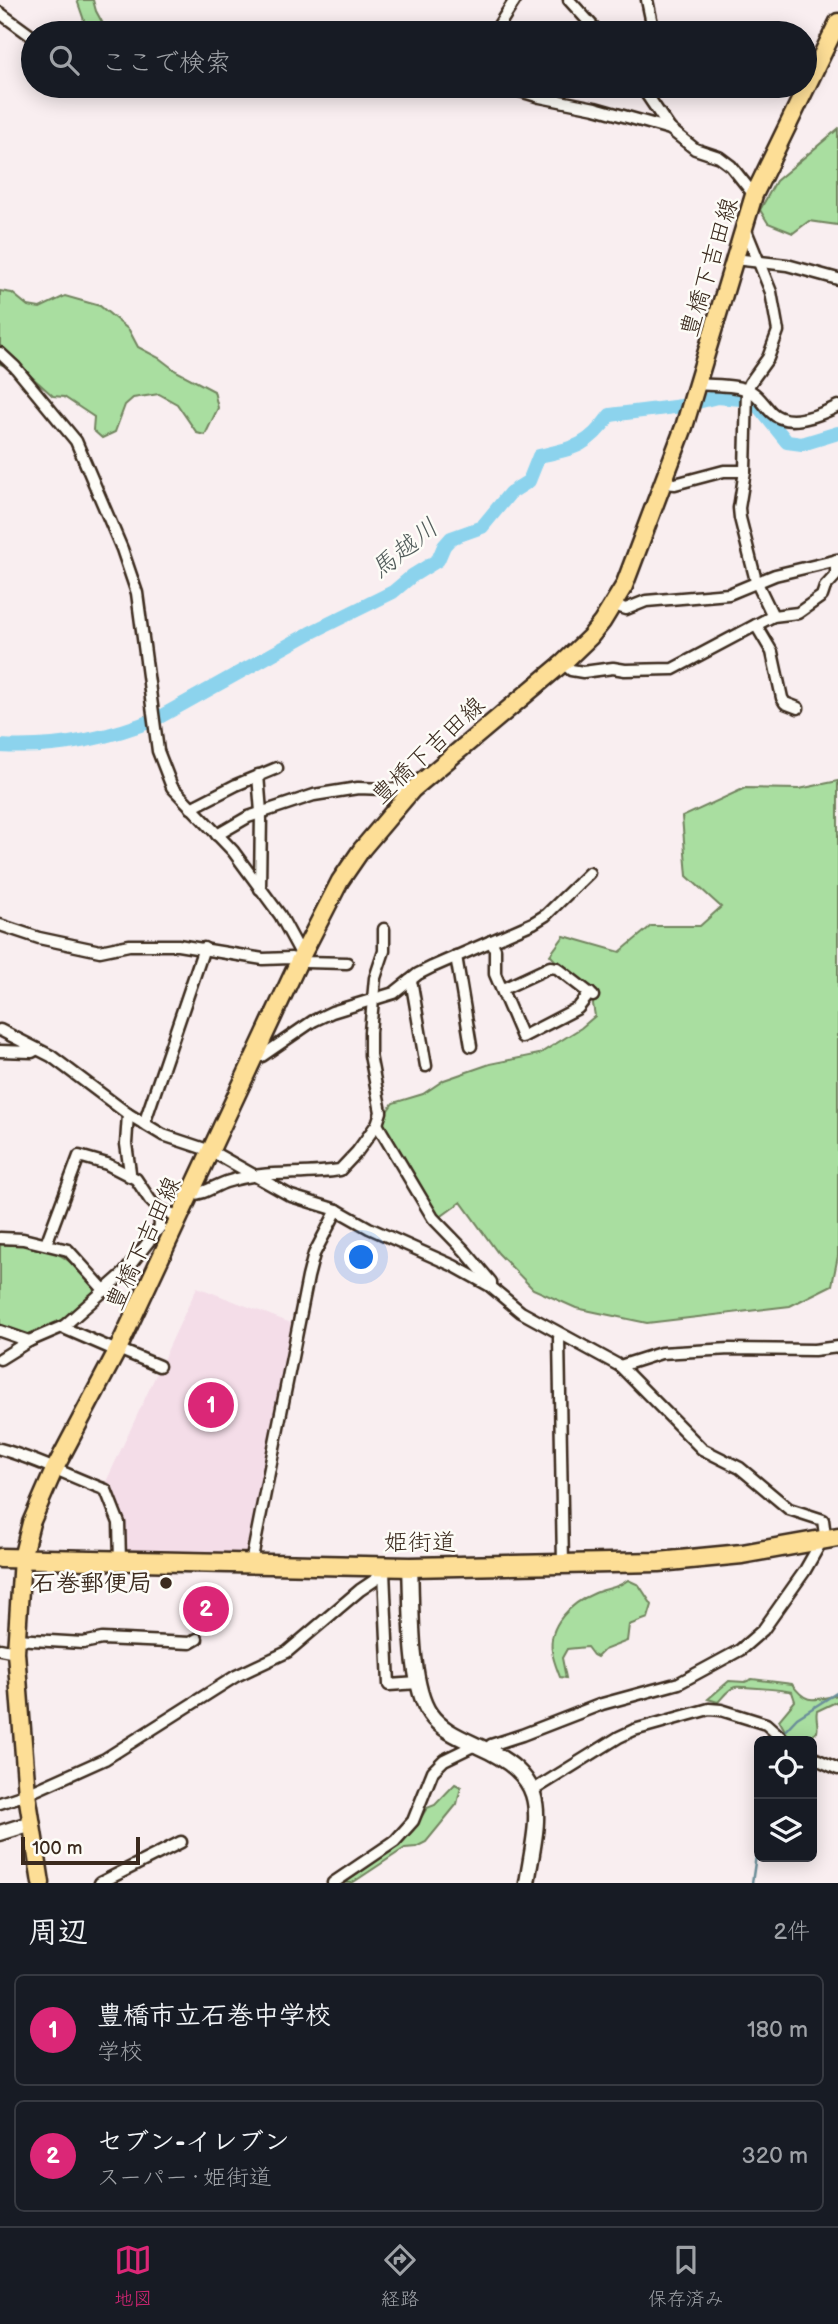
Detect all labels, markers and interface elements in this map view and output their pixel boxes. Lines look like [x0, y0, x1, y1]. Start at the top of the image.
search box [21, 21, 817, 98]
icon: search [45, 41, 83, 79]
text: ここで検索 [101, 48, 231, 79]
street label: 豊橋下吉田線 [675, 194, 744, 340]
water label: 馬越川 [365, 513, 445, 586]
street label: 豊橋下吉田線 [366, 691, 491, 810]
street label: 豊橋下吉田線 [100, 1172, 187, 1315]
your location [344, 1240, 378, 1274]
pin: 1 [188, 1379, 234, 1431]
street label: 姫街道 [384, 1528, 456, 1557]
place label: 石巻郵便局 [32, 1569, 152, 1598]
marker: 石巻郵便局 [158, 1575, 174, 1591]
pin: 2 [183, 1583, 229, 1635]
map controls [754, 1736, 817, 1862]
button: locate [754, 1736, 817, 1799]
button: layers [754, 1799, 817, 1862]
scale bar [21, 1834, 140, 1866]
text: 100 m [32, 1837, 83, 1860]
text: 周辺 [28, 1915, 88, 1951]
text: 2件 [773, 1918, 810, 1946]
text: 豊橋市立石巻中学校 [97, 2001, 331, 2032]
text: 1 [48, 2016, 58, 2044]
text: 180 m [747, 2016, 808, 2044]
text: 学校 [97, 2038, 143, 2066]
text: セブン-イレブン [97, 2127, 290, 2158]
text: 2 [46, 2142, 60, 2170]
text: 320 m [742, 2142, 808, 2170]
text: スーパー · 姫街道 [97, 2164, 272, 2192]
tab: 地図 [114, 2241, 152, 2311]
tab: 経路 [381, 2241, 419, 2311]
tab: 保存済み [648, 2241, 724, 2311]

